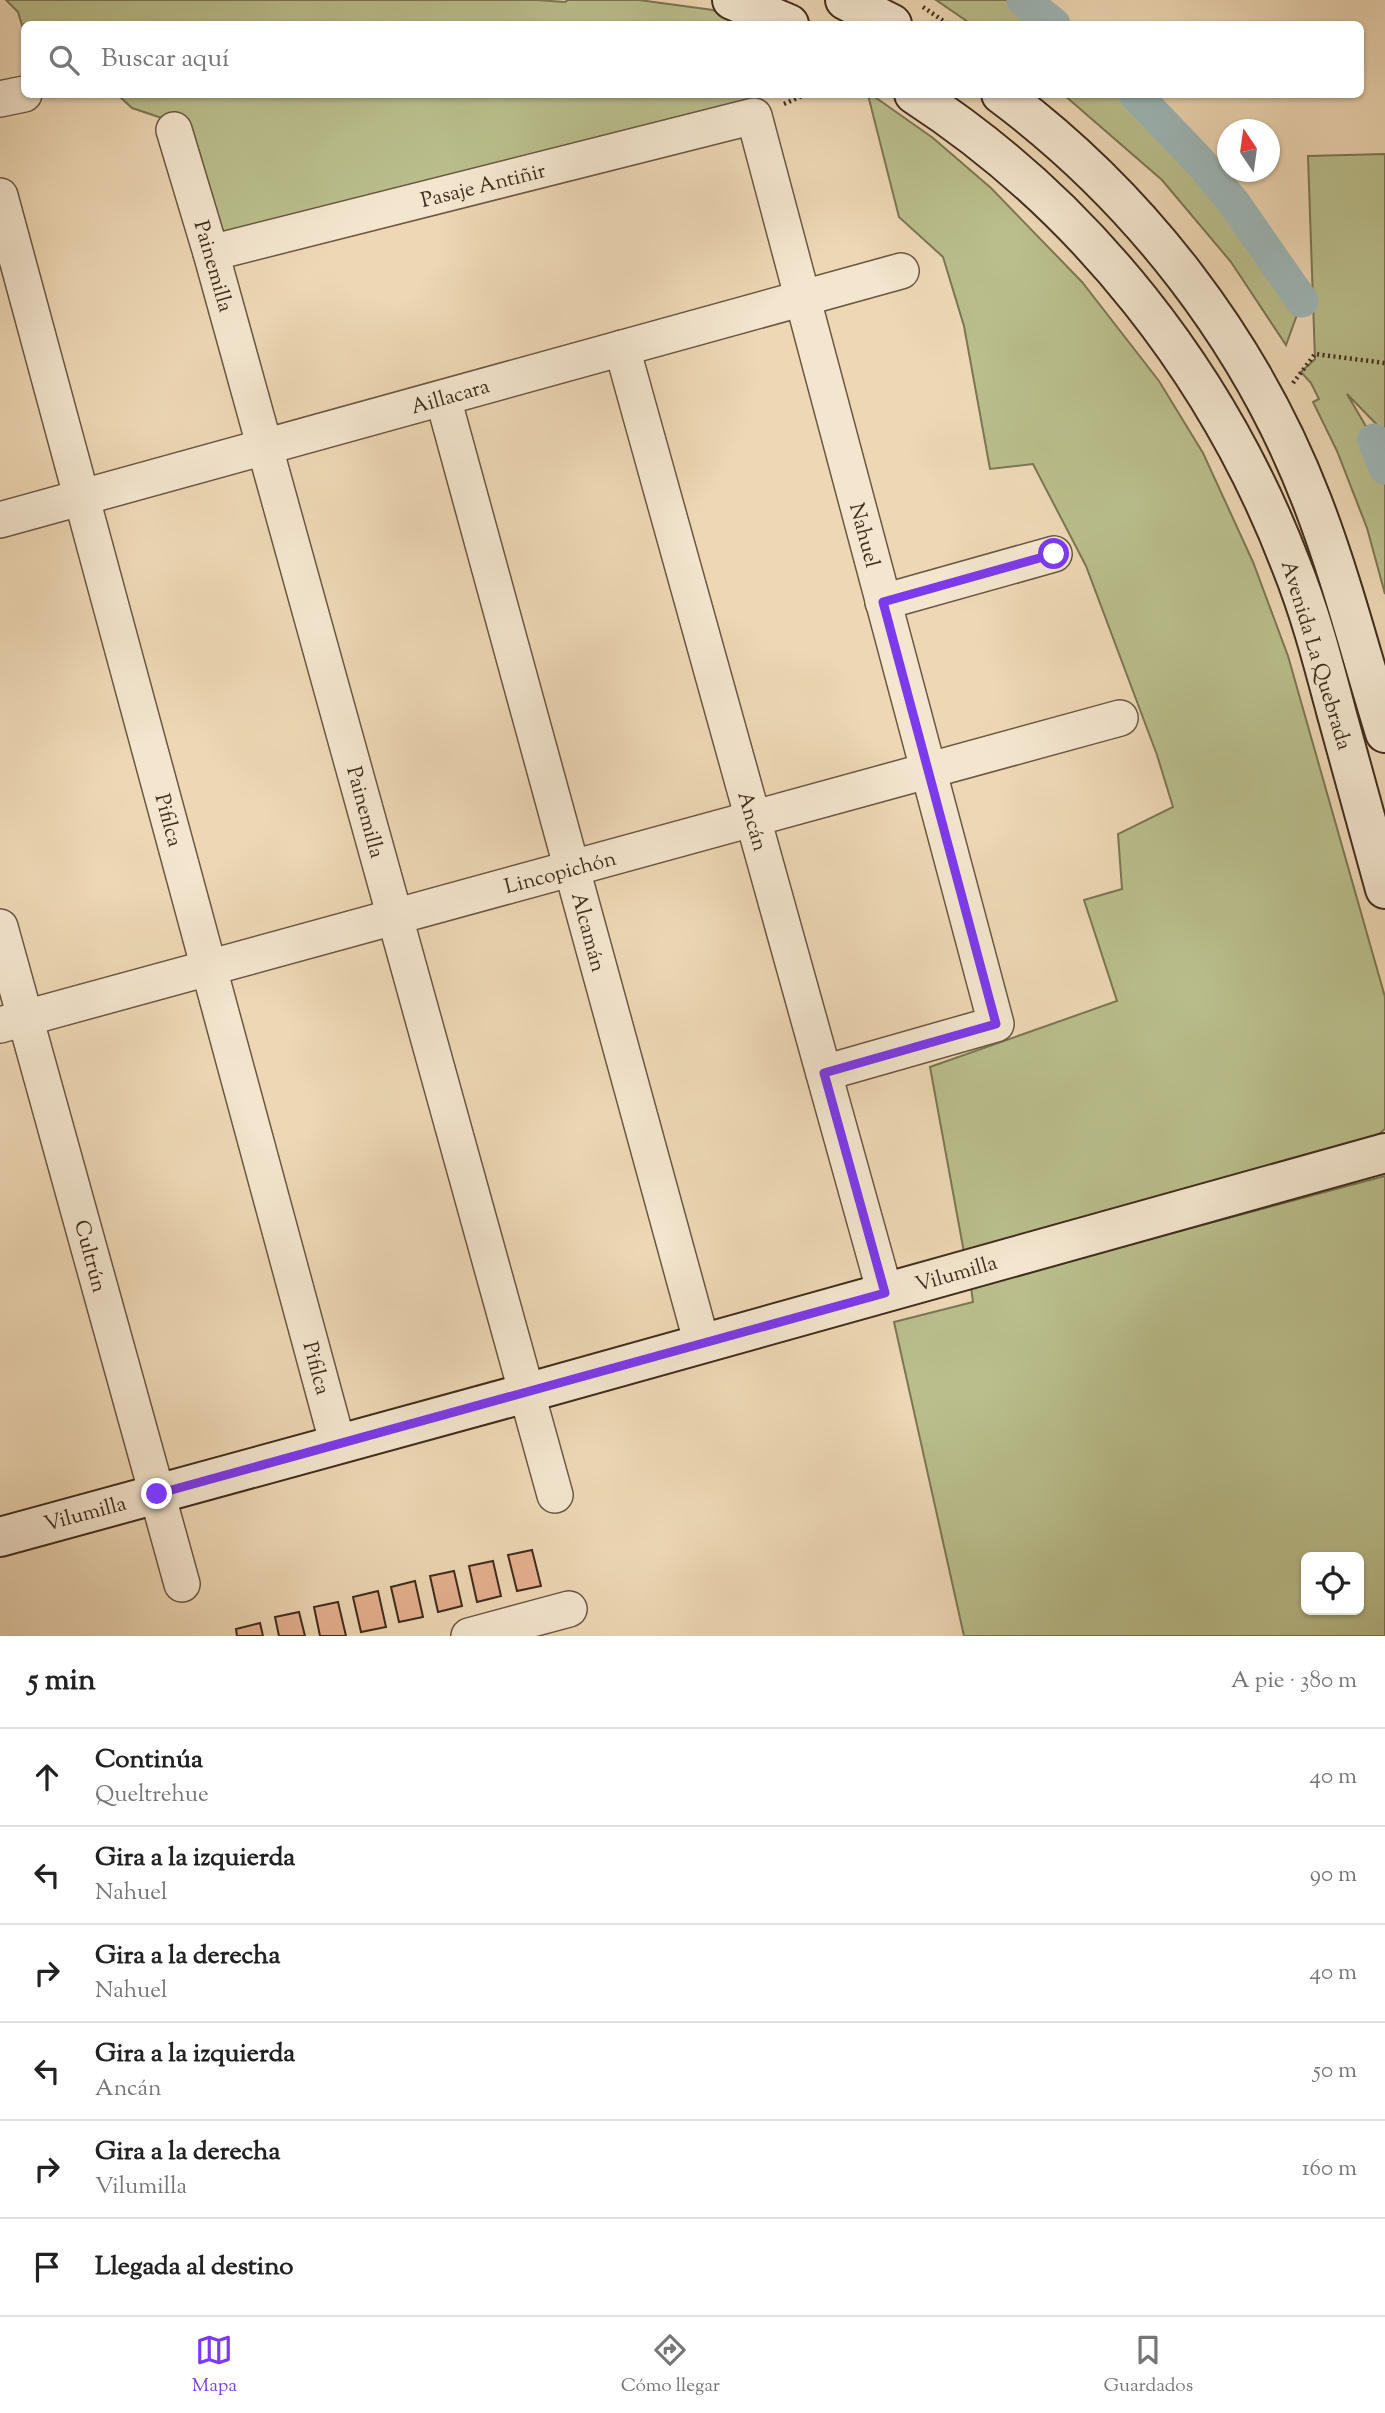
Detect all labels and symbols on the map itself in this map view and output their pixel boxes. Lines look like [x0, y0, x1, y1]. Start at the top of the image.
north arrow [1217, 119, 1280, 182]
street label: Pasaje Antiñir [418, 157, 549, 217]
street label: Painemilla [185, 217, 240, 316]
street label: Aillacara [408, 372, 494, 423]
street label: Nahuel [840, 500, 886, 571]
route start [1038, 538, 1069, 569]
street label: Avenida La Quebrada [1272, 557, 1358, 754]
street label: Painemilla [337, 763, 391, 862]
street label: Ancán [728, 788, 774, 855]
street label: Pifilca [146, 791, 189, 851]
street label: Lincopichón [501, 845, 620, 903]
street label: Alcamán [562, 889, 612, 976]
street label: Cultrún [65, 1217, 113, 1296]
street label: Vilumilla [912, 1249, 1001, 1301]
street label: Pifilca [294, 1339, 337, 1399]
route end [141, 1478, 172, 1509]
street label: Vilumilla [41, 1489, 130, 1540]

